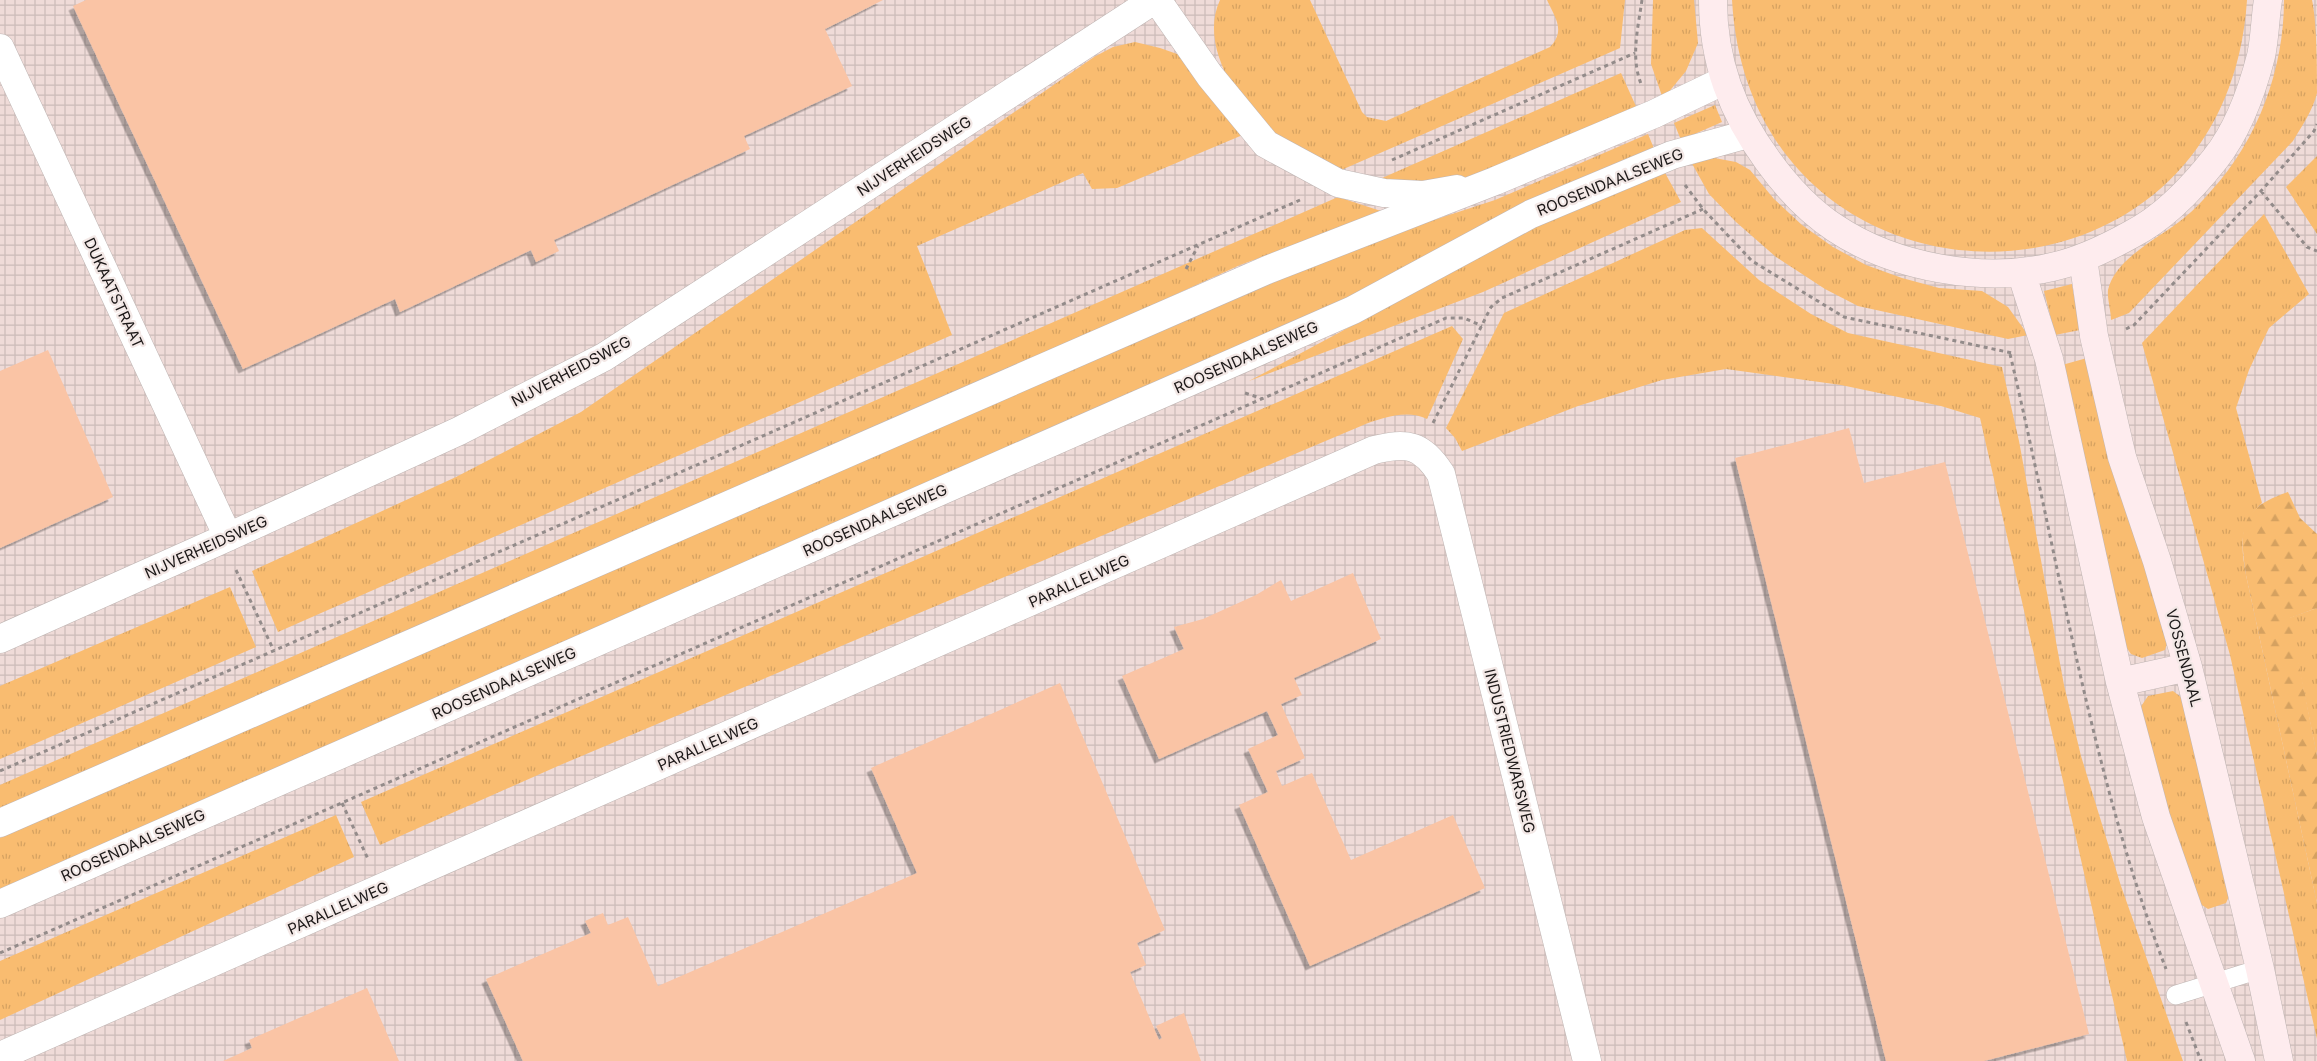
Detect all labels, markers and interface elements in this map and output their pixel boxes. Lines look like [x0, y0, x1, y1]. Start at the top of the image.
street label: NIJVERHEIDSWEG [853, 112, 975, 200]
street label: ROOSENDAALSEWEG [1534, 144, 1686, 220]
street label: DUKAATSTRAAT [80, 235, 148, 351]
street label: ROOSENDAALSEWEG [1171, 317, 1321, 397]
street label: NIJVERHEIDSWEG [508, 331, 634, 411]
street label: ROOSENDAALSEWEG [800, 480, 950, 560]
street label: NIJVERHEIDSWEG [142, 511, 270, 583]
street label: PARALLELWEG [1026, 550, 1132, 612]
street label: VOSSENDAAL [2162, 607, 2206, 709]
street label: ROOSENDAALSEWEG [429, 643, 579, 723]
street label: INDUSTRIEDWARSWEG [1480, 667, 1540, 835]
street label: PARALLELWEG [655, 713, 761, 775]
street label: ROOSENDAALSEWEG [58, 805, 208, 885]
street label: PARALLELWEG [285, 877, 391, 939]

